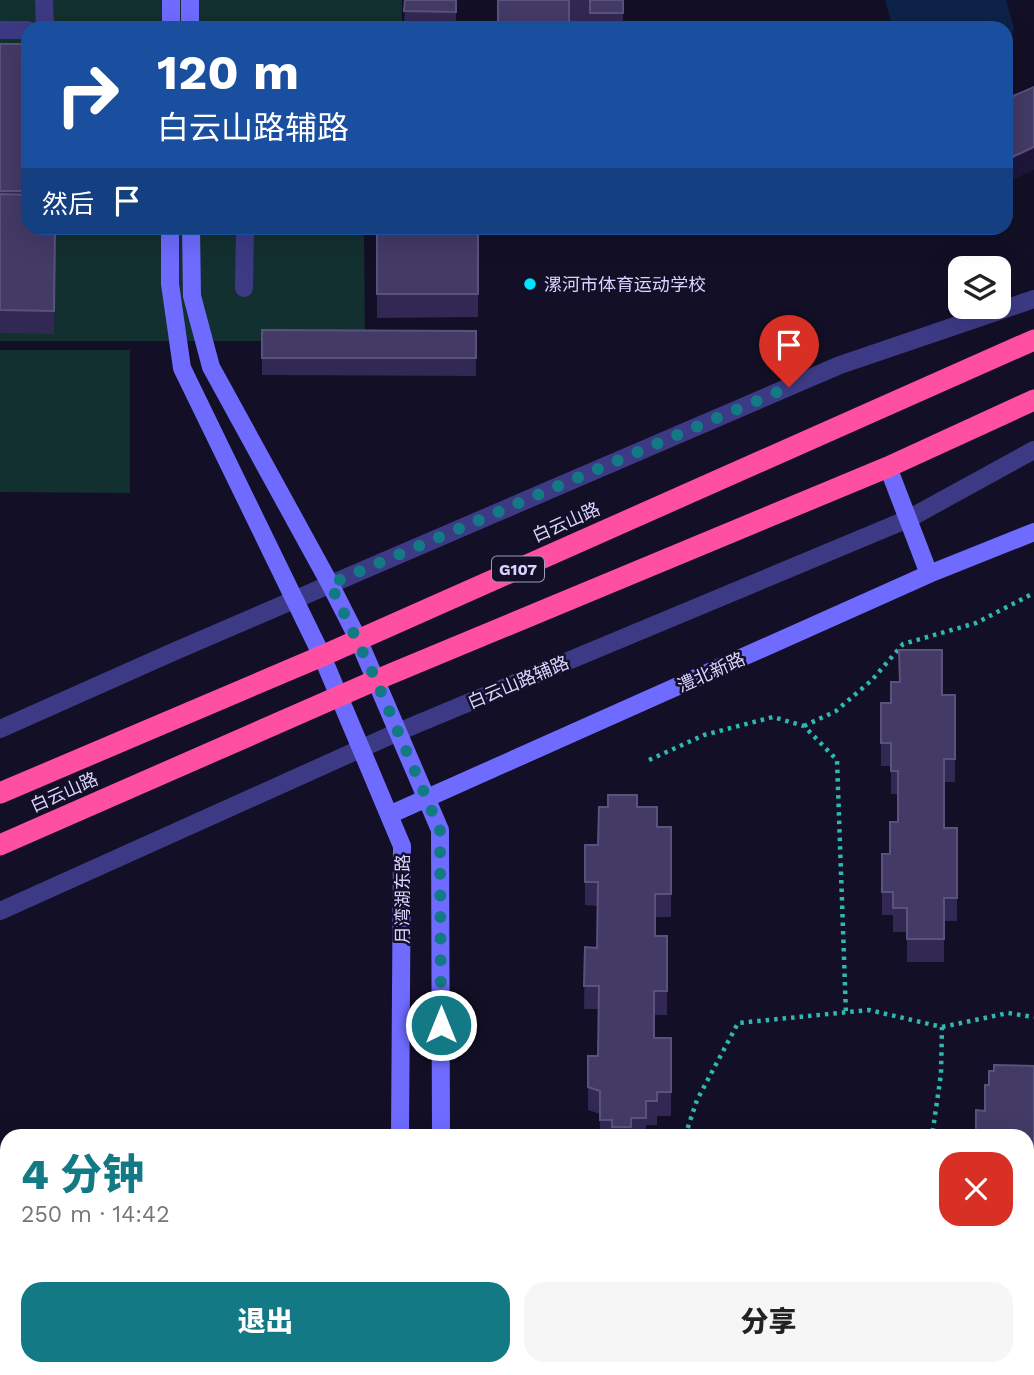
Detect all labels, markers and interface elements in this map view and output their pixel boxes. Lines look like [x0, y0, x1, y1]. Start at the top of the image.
text: 120 m [157, 43, 299, 101]
icon: right [42, 49, 133, 140]
text: 白云山路辅路 [157, 109, 349, 147]
icon: arrive [108, 182, 146, 220]
text: 然后 [42, 189, 94, 219]
map controls [948, 256, 1011, 319]
button: layers [948, 256, 1011, 319]
place label: 漯河市体育运动学校 [544, 274, 706, 295]
marker: 漯河市体育运动学校 [522, 276, 538, 292]
pin [759, 315, 819, 387]
icon: arrive [770, 326, 808, 364]
street label: 白云山路 [529, 498, 603, 546]
road number: G107 [492, 556, 544, 582]
street label: 澧北新路 [674, 648, 748, 696]
street label: 白云山路辅路 [464, 651, 572, 713]
street label: 白云山路 [27, 768, 101, 816]
street label: 月湾湖东路 [392, 854, 413, 944]
position arrow [404, 988, 478, 1062]
text: 4 分钟 [21, 1150, 144, 1199]
button: close [939, 1152, 1013, 1226]
text: 250 m · 14:42 [21, 1201, 170, 1228]
button: 退出 [21, 1282, 510, 1362]
button: 分享 [524, 1282, 1013, 1362]

